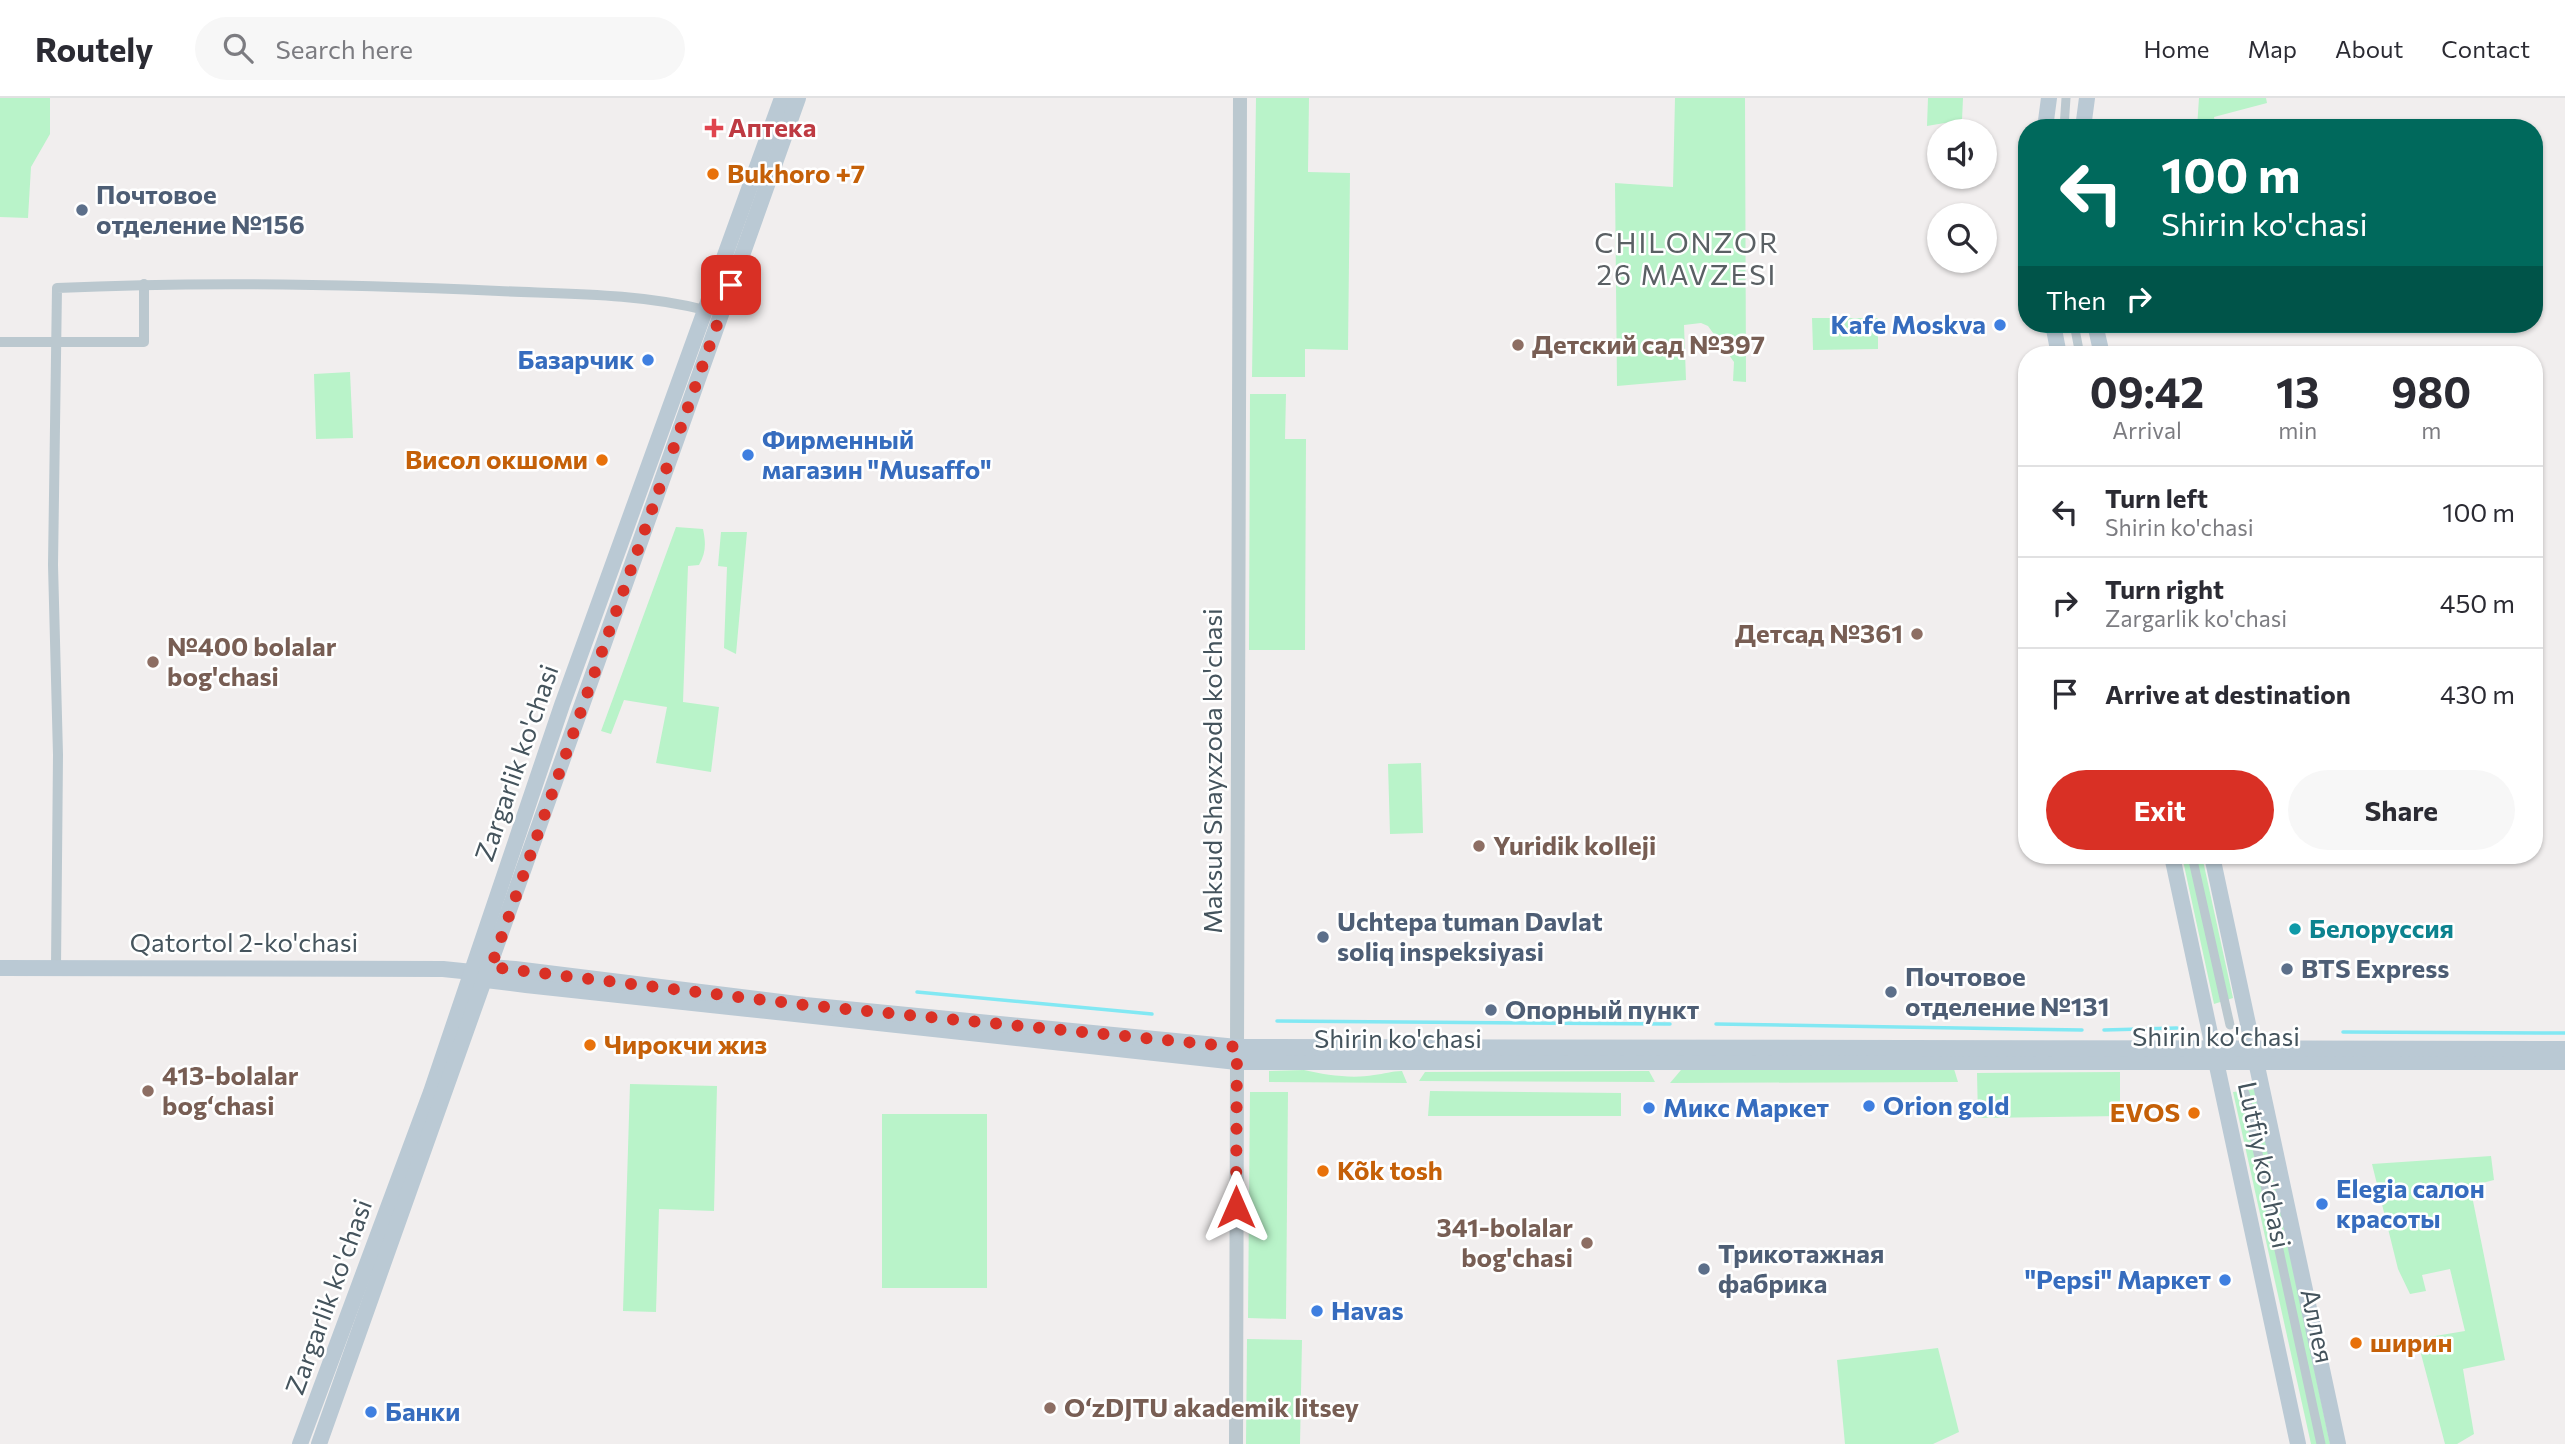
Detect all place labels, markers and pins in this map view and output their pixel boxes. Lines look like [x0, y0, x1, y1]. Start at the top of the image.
place label: Аптека [728, 111, 816, 142]
marker: Аптека [706, 120, 722, 136]
place label: Bukhoro +7 [727, 157, 865, 188]
marker: Bukhoro +7 [705, 166, 721, 182]
place label: Почтовое отделение №156 [96, 178, 305, 239]
marker: Почтовое отделение №156 [74, 202, 90, 218]
pin [701, 255, 761, 315]
place label: Kafe Moskva [1831, 308, 1986, 339]
marker: Kafe Moskva [1992, 317, 2008, 333]
place label: Детский сад №397 [1532, 328, 1765, 359]
marker: Детский сад №397 [1510, 337, 1526, 353]
place label: Базарчик [518, 343, 634, 374]
marker: Базарчик [640, 352, 656, 368]
place label: Фирменный магазин "Musaffo" [762, 423, 992, 484]
place label: Висол окшоми [405, 443, 588, 474]
marker: Фирменный магазин "Musaffo" [740, 447, 756, 463]
marker: Висол окшоми [594, 452, 610, 468]
place label: Детсад №361 [1735, 617, 1903, 648]
marker: Детсад №361 [1909, 626, 1925, 642]
place label: №400 bolalar bog'chasi [167, 630, 337, 691]
marker: №400 bolalar bog'chasi [145, 654, 161, 670]
place label: Yuridik kolleji [1493, 829, 1656, 860]
marker: Yuridik kolleji [1471, 838, 1487, 854]
place label: Uchtepa tuman Davlat soliq inspeksiyasi [1337, 905, 1603, 966]
place label: Белоруссия [2309, 912, 2454, 943]
marker: Белоруссия [2287, 921, 2303, 937]
marker: Uchtepa tuman Davlat soliq inspeksiyasi [1315, 929, 1331, 945]
place label: BTS Express [2301, 952, 2449, 983]
place label: Почтовое отделение №131 [1905, 960, 2110, 1021]
marker: BTS Express [2279, 961, 2295, 977]
marker: Почтовое отделение №131 [1883, 984, 1899, 1000]
place label: Опорный пункт [1505, 993, 1700, 1024]
marker: Опорный пункт [1483, 1002, 1499, 1018]
place label: Чирокчи жиз [604, 1028, 767, 1059]
marker: Чирокчи жиз [582, 1037, 598, 1053]
place label: 413-bolalar bogʻchasi [162, 1059, 299, 1120]
marker: 413-bolalar bogʻchasi [140, 1083, 156, 1099]
place label: Orion gold [1883, 1089, 2010, 1120]
place label: Микс Маркет [1663, 1091, 1829, 1122]
place label: EVOS [2110, 1096, 2180, 1127]
marker: Orion gold [1861, 1098, 1877, 1114]
marker: Микс Маркет [1641, 1100, 1657, 1116]
marker: EVOS [2186, 1105, 2202, 1121]
place label: Kõk tosh [1337, 1154, 1443, 1185]
marker: Kõk tosh [1315, 1163, 1331, 1179]
place label: Elegia салон красоты [2336, 1172, 2485, 1233]
marker: Elegia салон красоты [2314, 1196, 2330, 1212]
place label: 341-bolalar bog'chasi [1437, 1211, 1573, 1272]
marker: 341-bolalar bog'chasi [1579, 1235, 1595, 1251]
place label: Трикотажная фабрика [1718, 1237, 1884, 1298]
marker: Трикотажная фабрика [1696, 1261, 1712, 1277]
place label: "Pepsi" Маркет [2025, 1263, 2211, 1294]
marker: "Pepsi" Маркет [2217, 1272, 2233, 1288]
place label: Havas [1331, 1294, 1404, 1325]
marker: Havas [1309, 1303, 1325, 1319]
place label: ширин [2370, 1326, 2453, 1357]
marker: ширин [2348, 1335, 2364, 1351]
place label: OʻzDJTU akademik litsey [1064, 1391, 1359, 1422]
place label: Банки [385, 1395, 461, 1426]
marker: OʻzDJTU akademik litsey [1042, 1400, 1058, 1416]
marker: Банки [363, 1404, 379, 1420]

